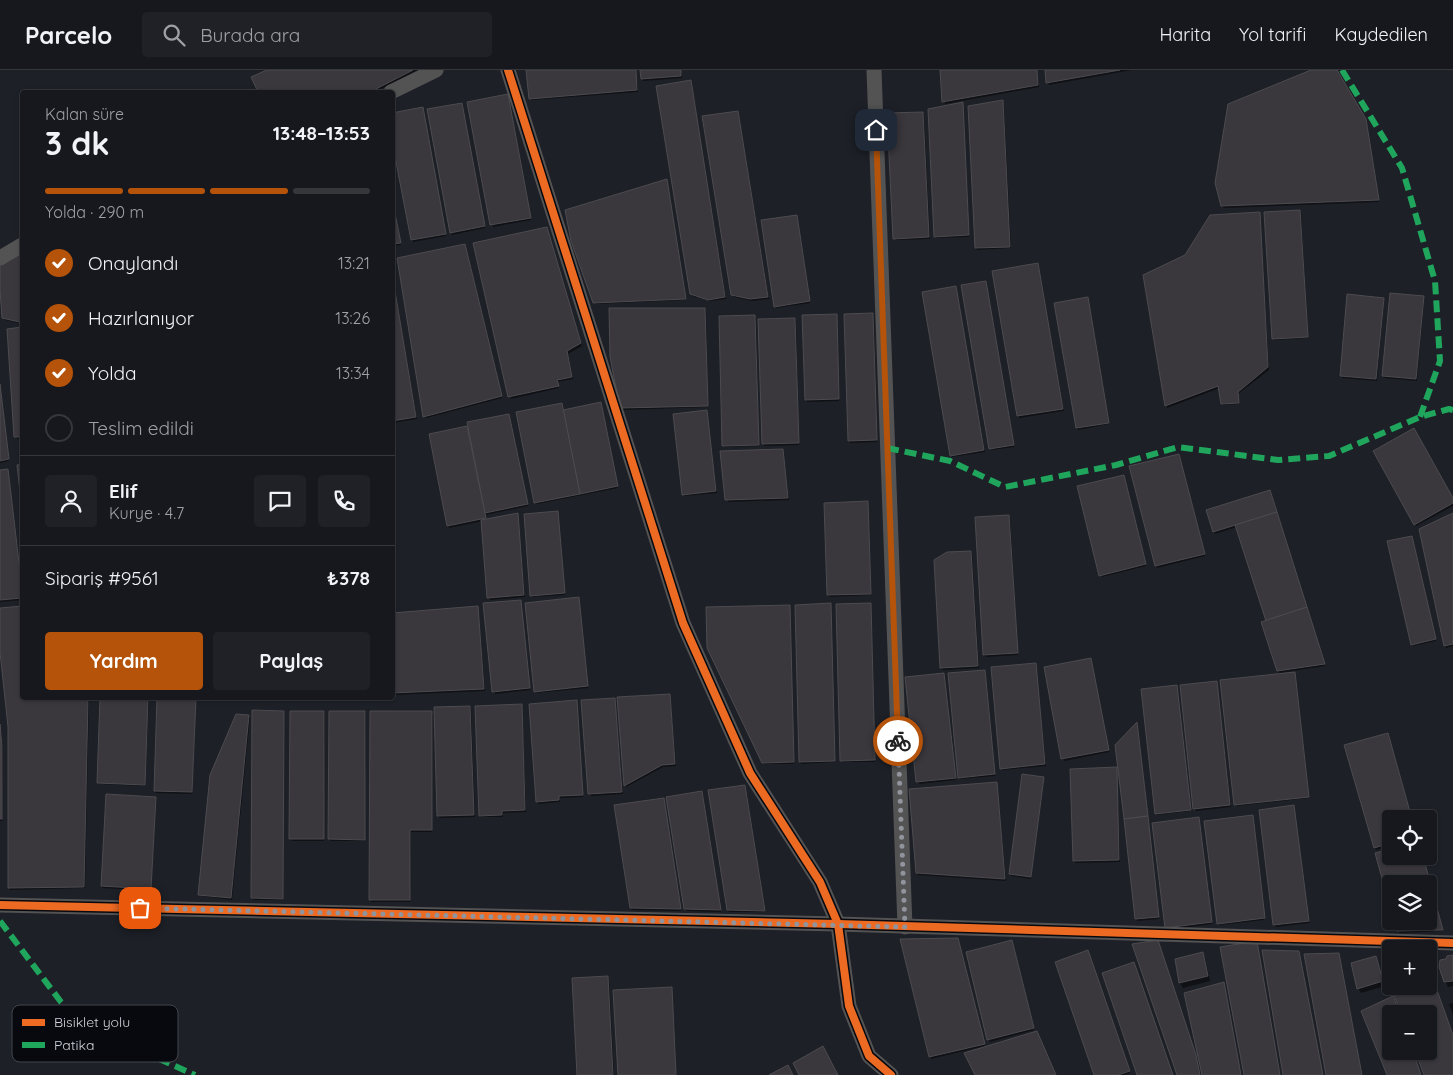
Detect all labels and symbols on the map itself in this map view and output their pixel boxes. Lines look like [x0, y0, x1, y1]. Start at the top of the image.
pin [855, 109, 897, 151]
courier [873, 716, 923, 766]
pin [119, 887, 161, 929]
legend [12, 1005, 178, 1062]
text: Bisiklet yolu [54, 1013, 130, 1031]
text: Patika [54, 1036, 94, 1054]

